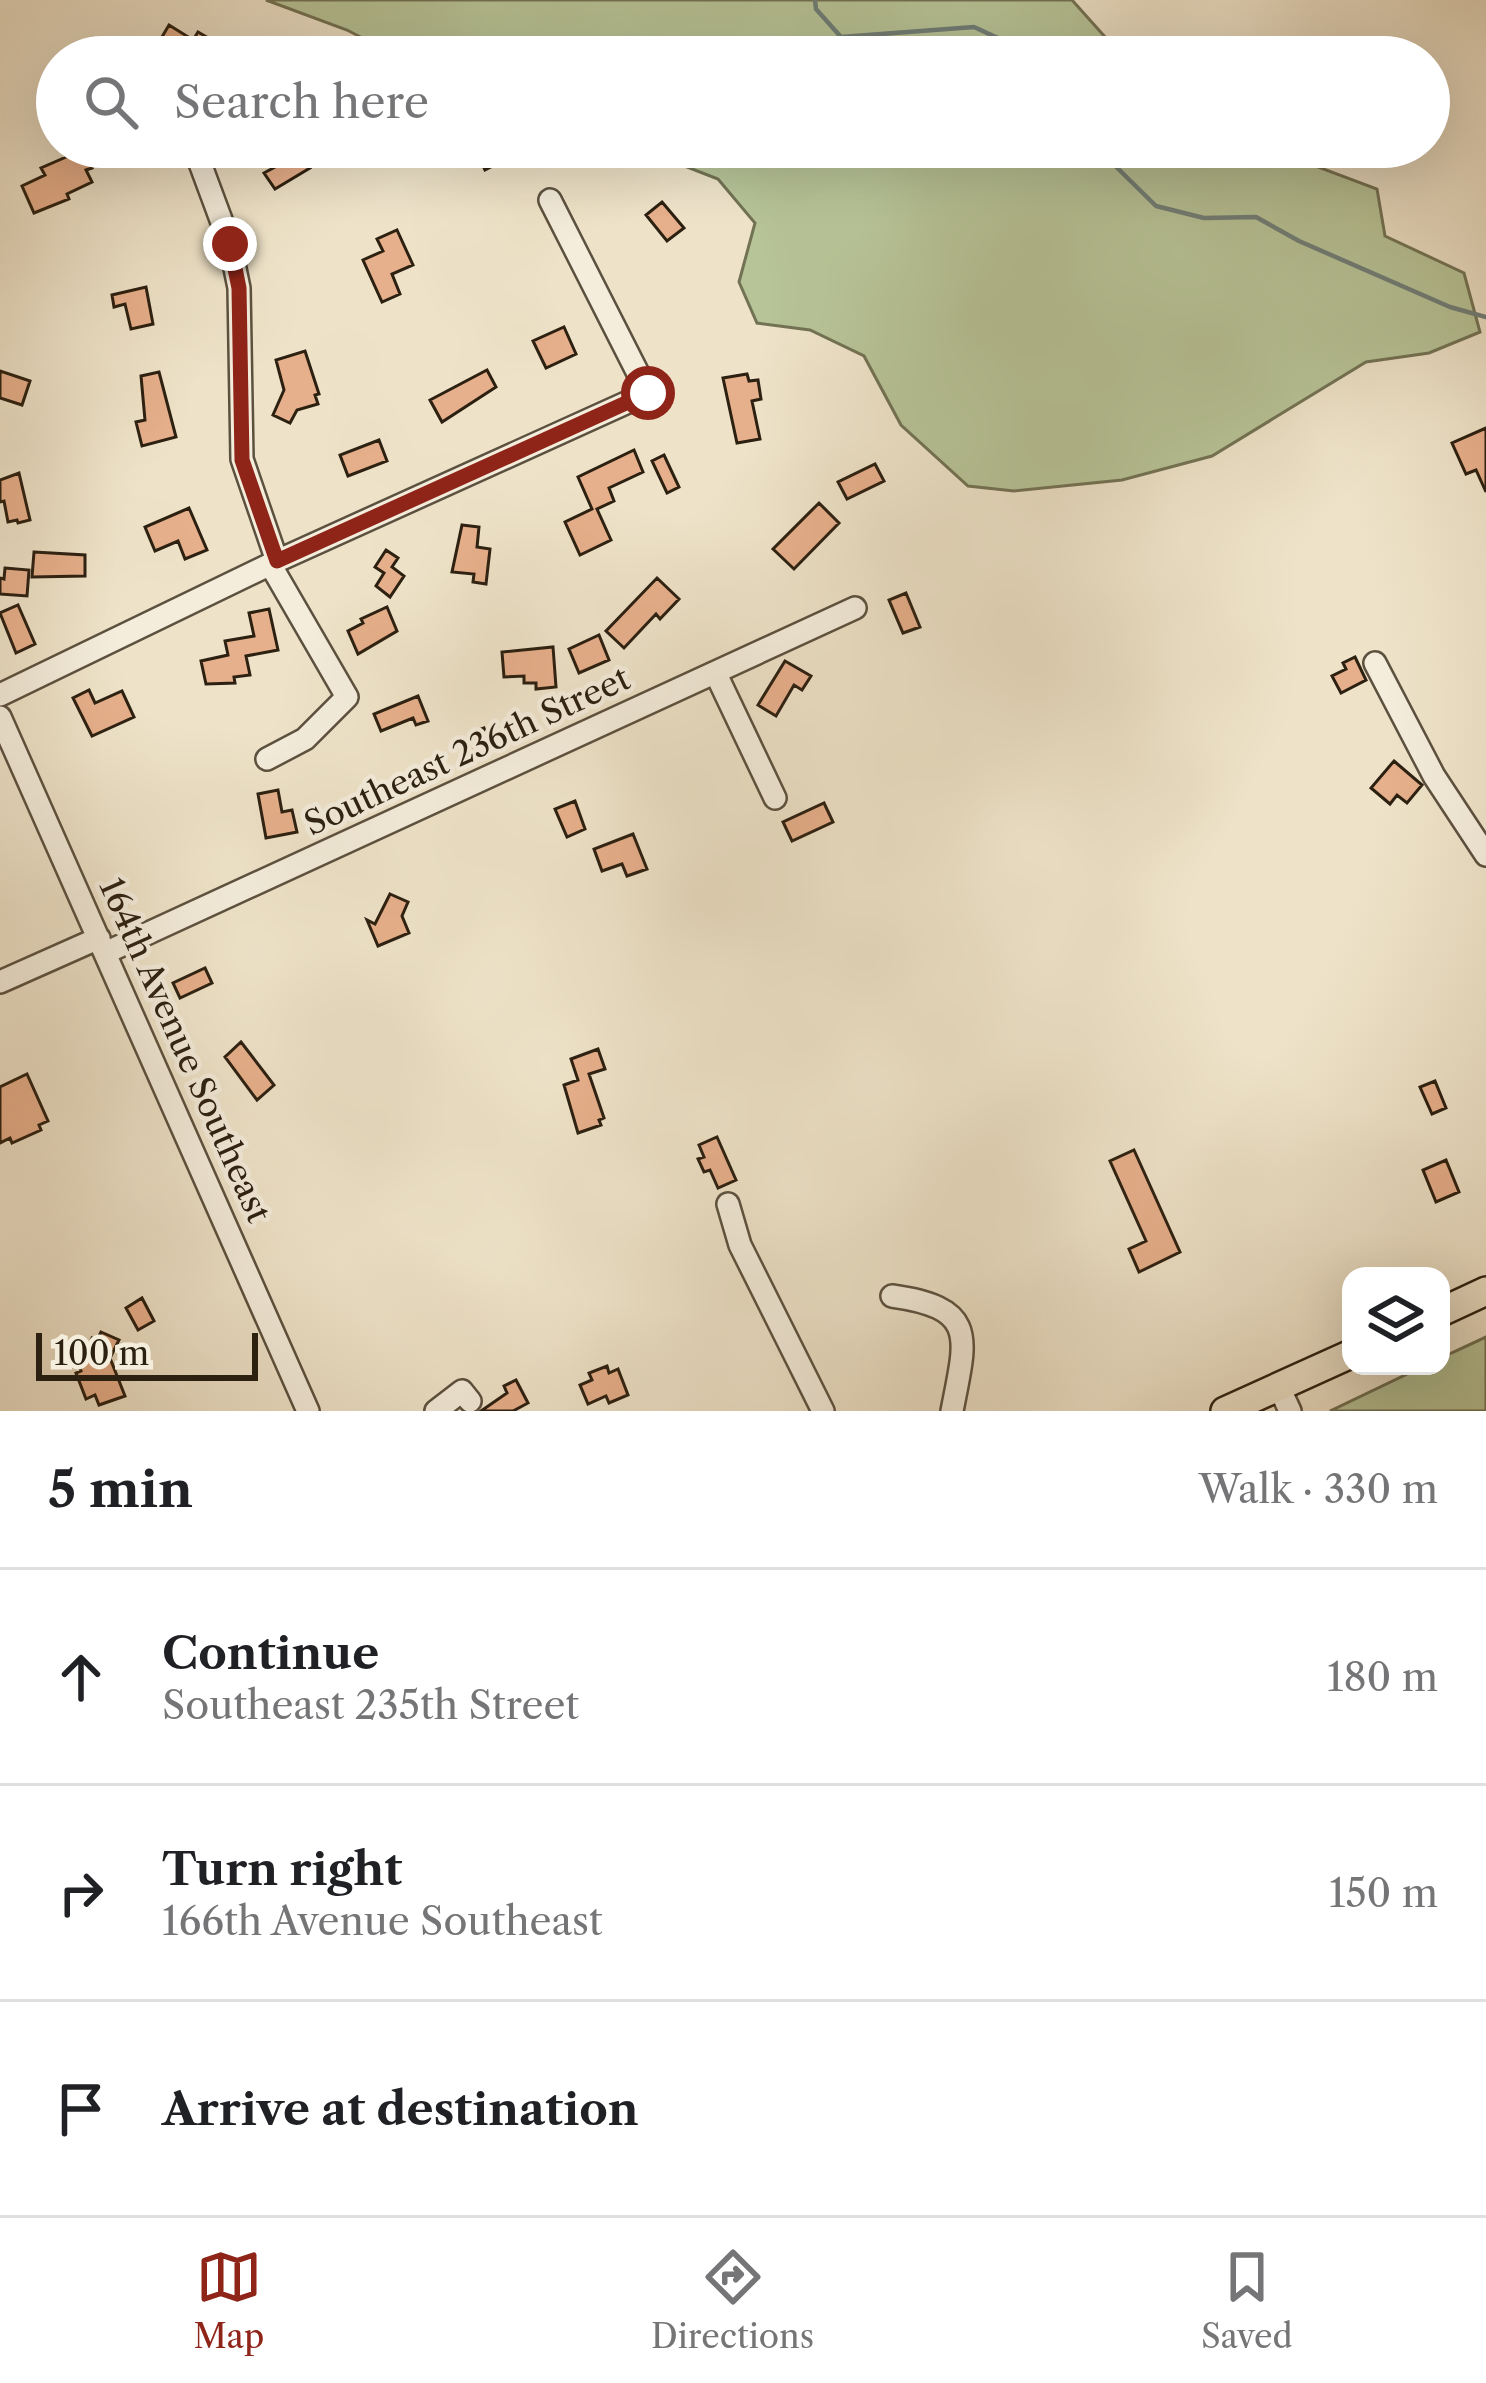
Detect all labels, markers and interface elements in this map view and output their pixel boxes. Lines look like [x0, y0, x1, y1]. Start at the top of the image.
search box [36, 36, 1450, 168]
icon: search [78, 69, 144, 135]
text: Search here [174, 74, 429, 130]
route end [203, 217, 257, 271]
route start [621, 366, 675, 420]
street label: Southeast 236th Street [298, 657, 637, 844]
street label: 164th Avenue Southeast [91, 871, 280, 1229]
map controls [1342, 1267, 1450, 1375]
button: layers [1342, 1267, 1450, 1375]
scale bar [36, 1327, 258, 1380]
text: 100 m [54, 1333, 149, 1374]
text: 5 min [48, 1458, 193, 1520]
text: Walk · 330 m [1199, 1465, 1438, 1513]
text: Continue [162, 1625, 379, 1681]
icon: ahead [48, 1644, 114, 1710]
text: 180 m [1327, 1653, 1438, 1701]
text: Southeast 235th Street [162, 1681, 579, 1729]
text: Turn right [162, 1841, 402, 1897]
icon: right [48, 1860, 114, 1926]
text: 150 m [1329, 1869, 1438, 1917]
text: 166th Avenue Southeast [162, 1897, 603, 1945]
icon: arrive [48, 2076, 114, 2142]
text: Arrive at destination [162, 2081, 639, 2137]
tab: Map [193, 2244, 264, 2357]
tab: Directions [651, 2244, 814, 2357]
tab: Saved [1201, 2244, 1293, 2357]

